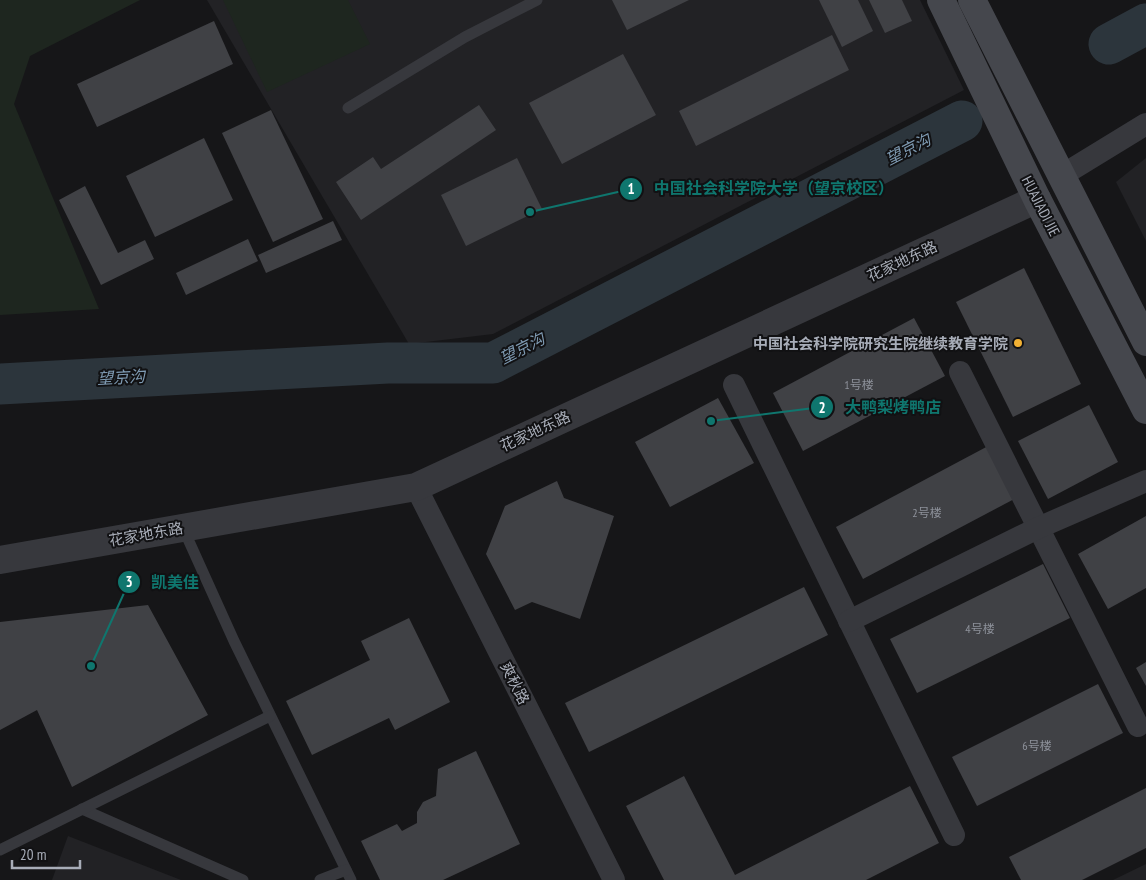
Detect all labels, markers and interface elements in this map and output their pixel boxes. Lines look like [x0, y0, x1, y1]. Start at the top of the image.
water label: 望京沟 [882, 128, 936, 169]
callout: 中国社会科学院大学（望京校区） [619, 173, 904, 204]
street label: HUAJIADI JIE [1018, 173, 1064, 239]
text: 中国社会科学院大学（望京校区） [654, 178, 894, 198]
text: 1 [627, 179, 635, 198]
street label: 花家地东路 [864, 237, 940, 285]
water label: 望京沟 [496, 327, 550, 368]
place label: 中国社会科学院研究生院继续教育学院 [753, 334, 1008, 353]
marker: 中国社会科学院研究生院继续教育学院 [1012, 337, 1024, 349]
water label: 望京沟 [97, 366, 147, 388]
house number: 1号楼 [844, 377, 874, 392]
callout: 大鸭梨烤鸭店 [810, 392, 951, 423]
text: 大鸭梨烤鸭店 [845, 397, 941, 417]
text: 2 [818, 398, 826, 417]
street label: 花家地东路 [497, 407, 573, 455]
house number: 2号楼 [912, 505, 942, 520]
street label: 花家地东路 [107, 518, 185, 550]
callout: 凯美佳 [116, 566, 209, 597]
text: 3 [125, 572, 133, 591]
text: 凯美佳 [151, 572, 199, 592]
house number: 4号楼 [965, 621, 995, 636]
street label: 爽秋路 [496, 659, 534, 707]
house number: 6号楼 [1022, 738, 1052, 753]
scale bar [12, 838, 80, 870]
text: 20 m [20, 845, 46, 864]

